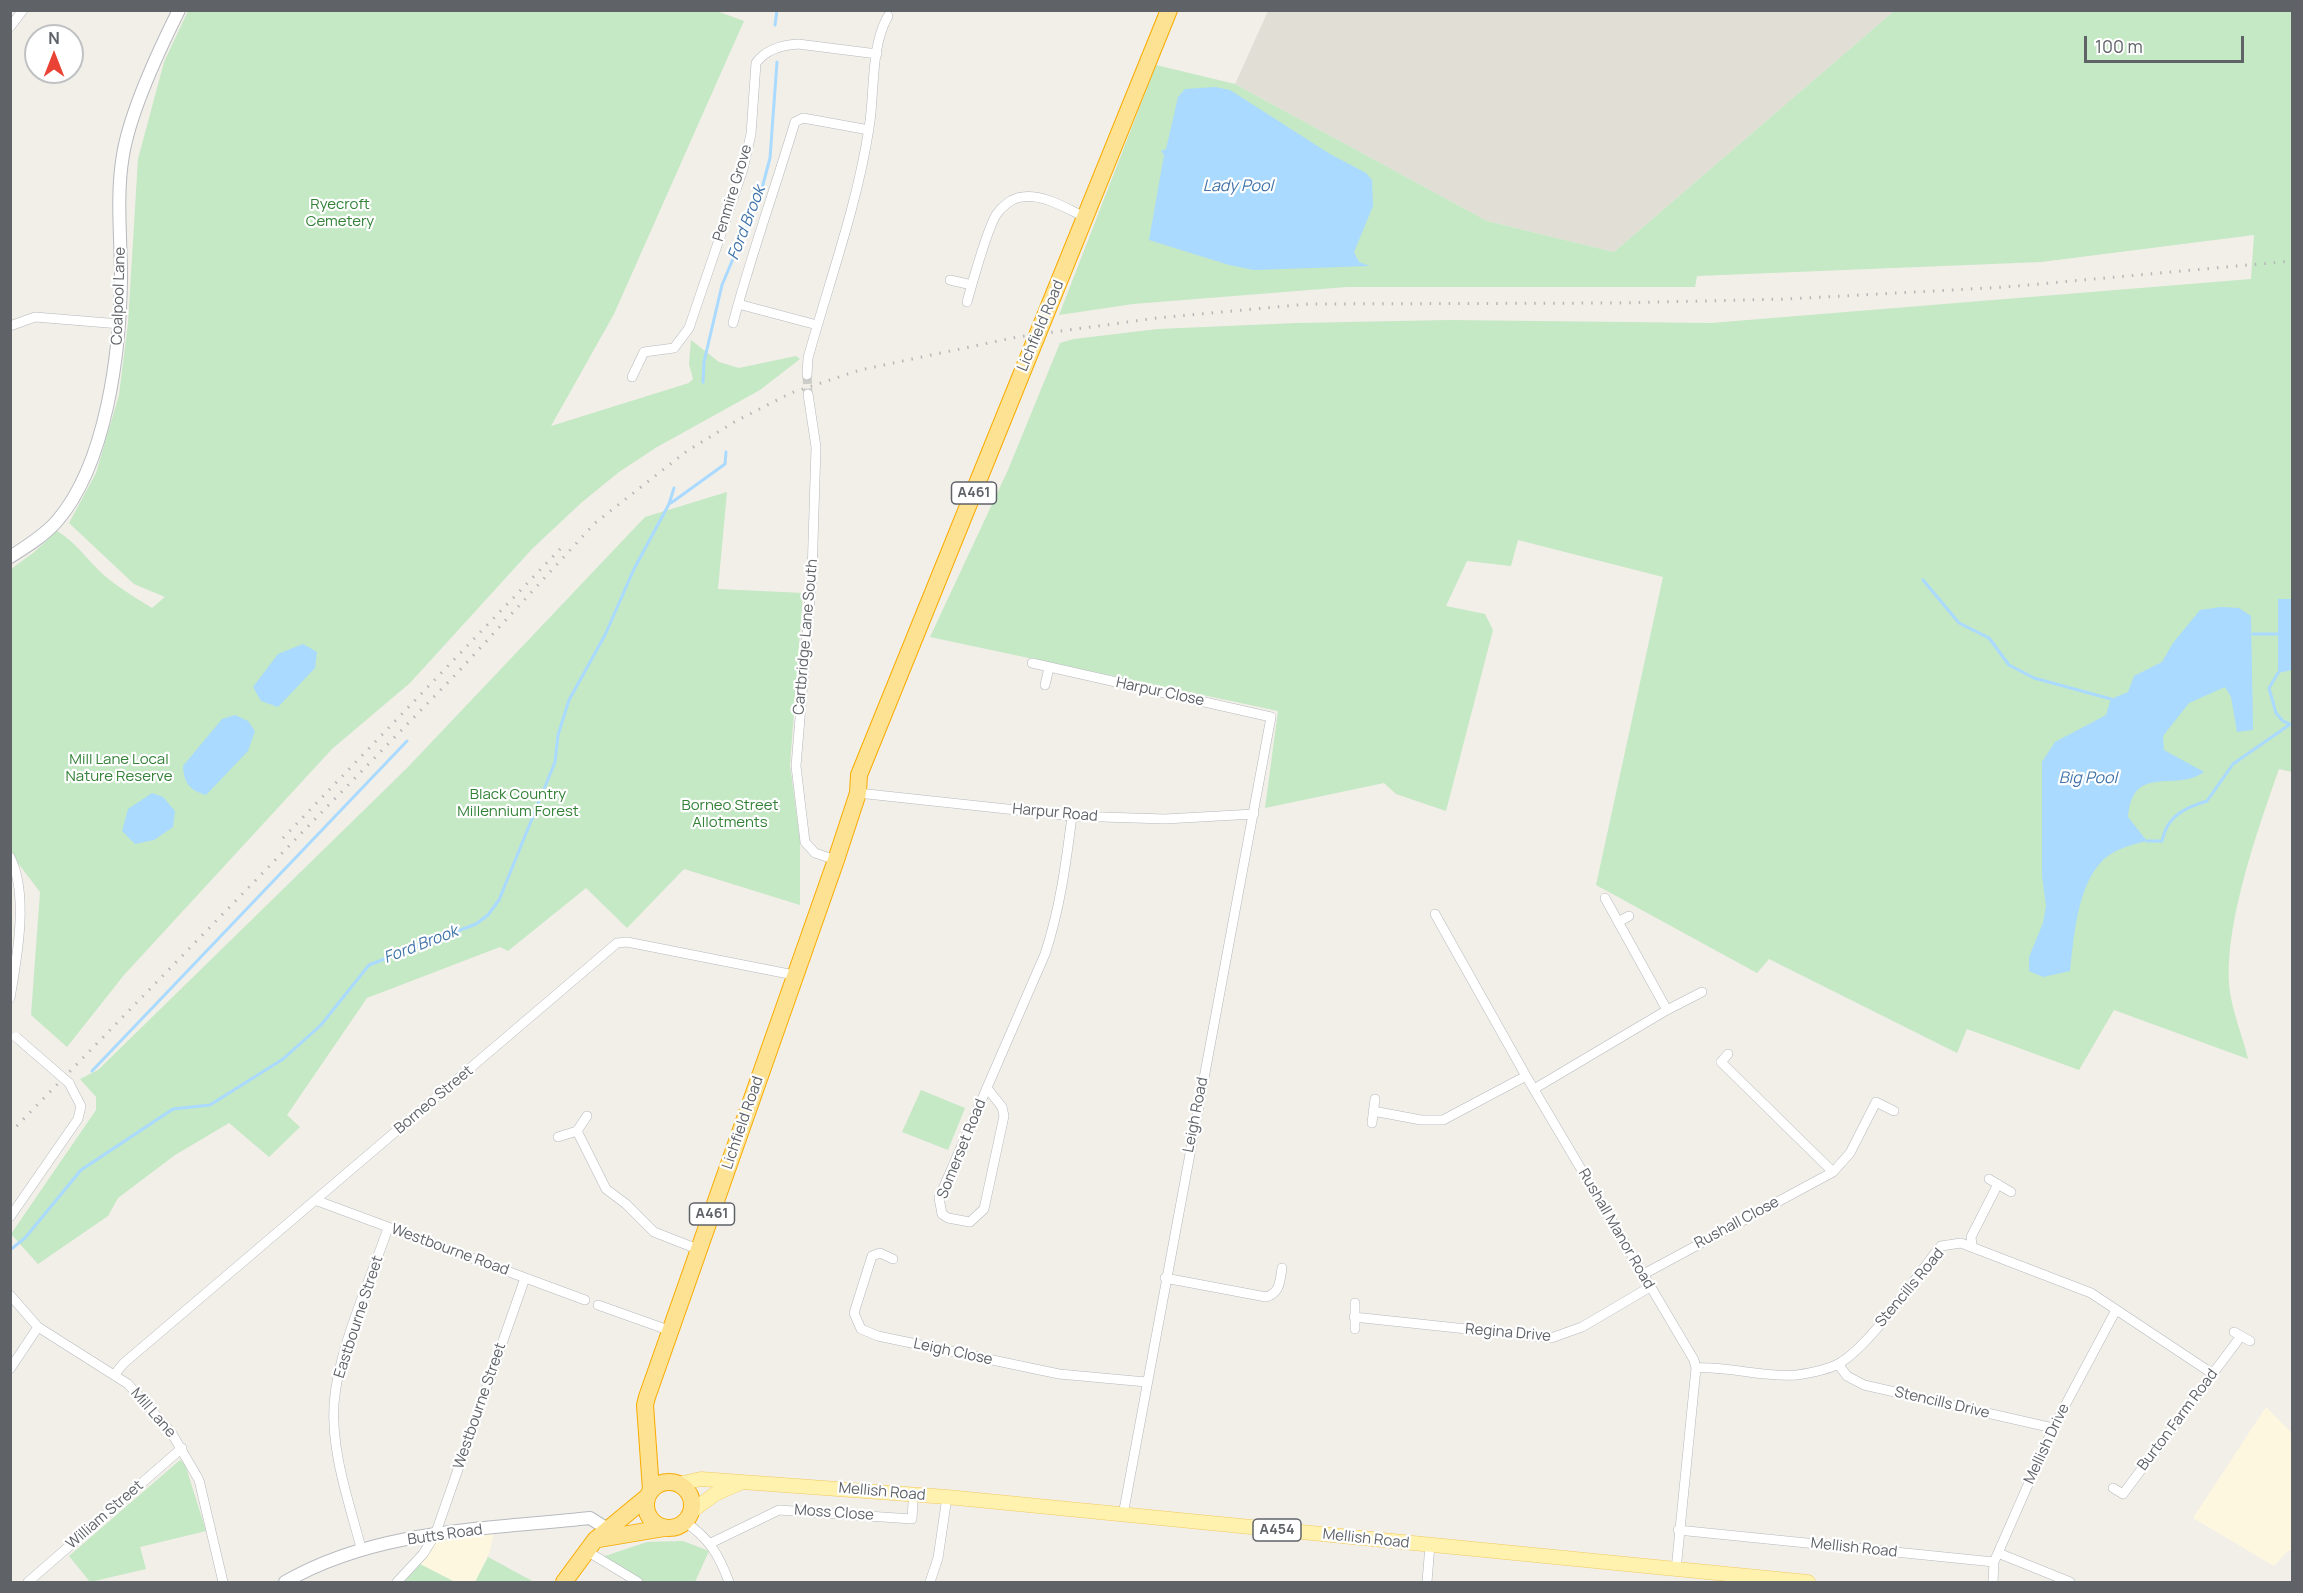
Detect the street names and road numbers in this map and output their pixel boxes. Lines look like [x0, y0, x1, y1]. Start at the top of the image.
street label: Penmire Grove [710, 142, 756, 244]
street label: Coalpool Lane [108, 247, 130, 345]
street label: Lichfield Road [1014, 278, 1068, 374]
road number: A461 [952, 482, 996, 504]
street label: Cartbridge Lane South [790, 558, 822, 716]
street label: Harpur Close [1114, 674, 1206, 710]
street label: Harpur Road [1012, 800, 1098, 826]
street label: Borneo Street [391, 1062, 477, 1138]
street label: Lichfield Road [719, 1074, 767, 1172]
street label: Leigh Road [1180, 1076, 1212, 1154]
street label: Somerset Road [934, 1097, 990, 1201]
street label: Rushall Manor Road [1574, 1166, 1658, 1292]
street label: Rushall Close [1692, 1193, 1782, 1253]
road number: A461 [690, 1203, 734, 1225]
street label: Westbourne Road [389, 1220, 511, 1280]
street label: Stencills Road [1872, 1245, 1948, 1331]
street label: Eastbourne Street [331, 1254, 387, 1380]
street label: Regina Drive [1464, 1320, 1552, 1346]
street label: Leigh Close [912, 1335, 994, 1369]
street label: Westbourne Street [450, 1340, 510, 1472]
street label: Burton Farm Road [2134, 1366, 2222, 1474]
street label: Stencills Drive [1893, 1383, 1991, 1423]
street label: Mill Lane [127, 1385, 179, 1441]
street label: Mellish Drive [2021, 1401, 2073, 1487]
street label: William Street [63, 1477, 147, 1553]
street label: Mellish Road [838, 1479, 926, 1505]
street label: Moss Close [794, 1501, 874, 1525]
road number: A454 [1253, 1519, 1301, 1541]
street label: Butts Road [406, 1521, 484, 1549]
street label: Mellish Road [1322, 1525, 1410, 1553]
street label: Mellish Road [1810, 1534, 1898, 1562]

